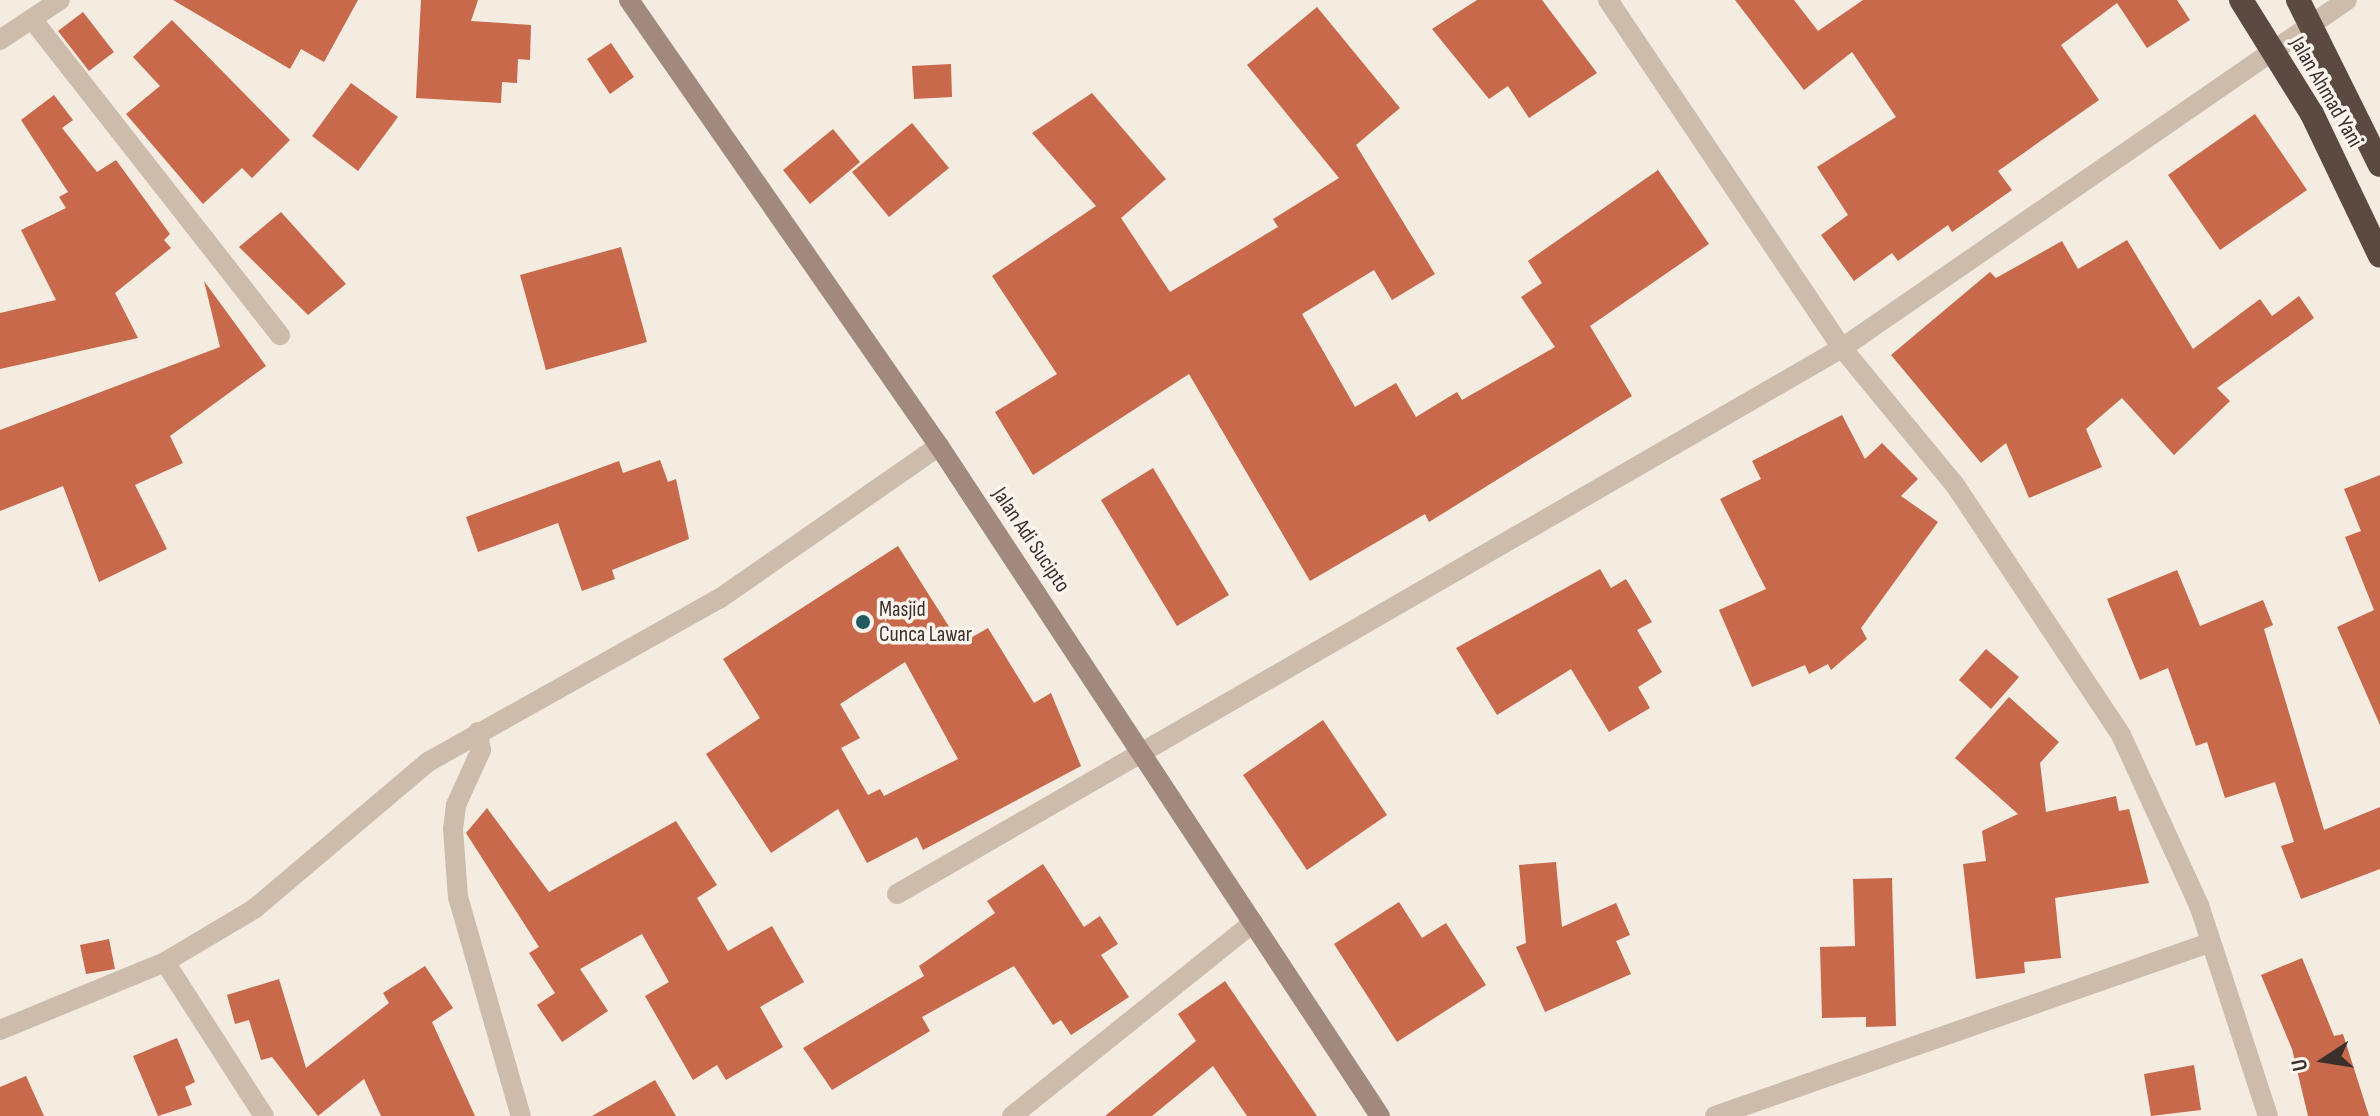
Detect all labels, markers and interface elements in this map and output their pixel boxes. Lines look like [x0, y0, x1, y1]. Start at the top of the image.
street label: Jalan Ahmad Yani [2284, 32, 2368, 152]
street label: Jalan Adi Sucipto [986, 483, 1076, 597]
place label: Masjid Cunca Lawar [879, 596, 972, 648]
marker: Masjid Cunca Lawar [854, 613, 872, 631]
north arrow [2284, 1020, 2364, 1100]
text: U [2286, 1057, 2314, 1074]

